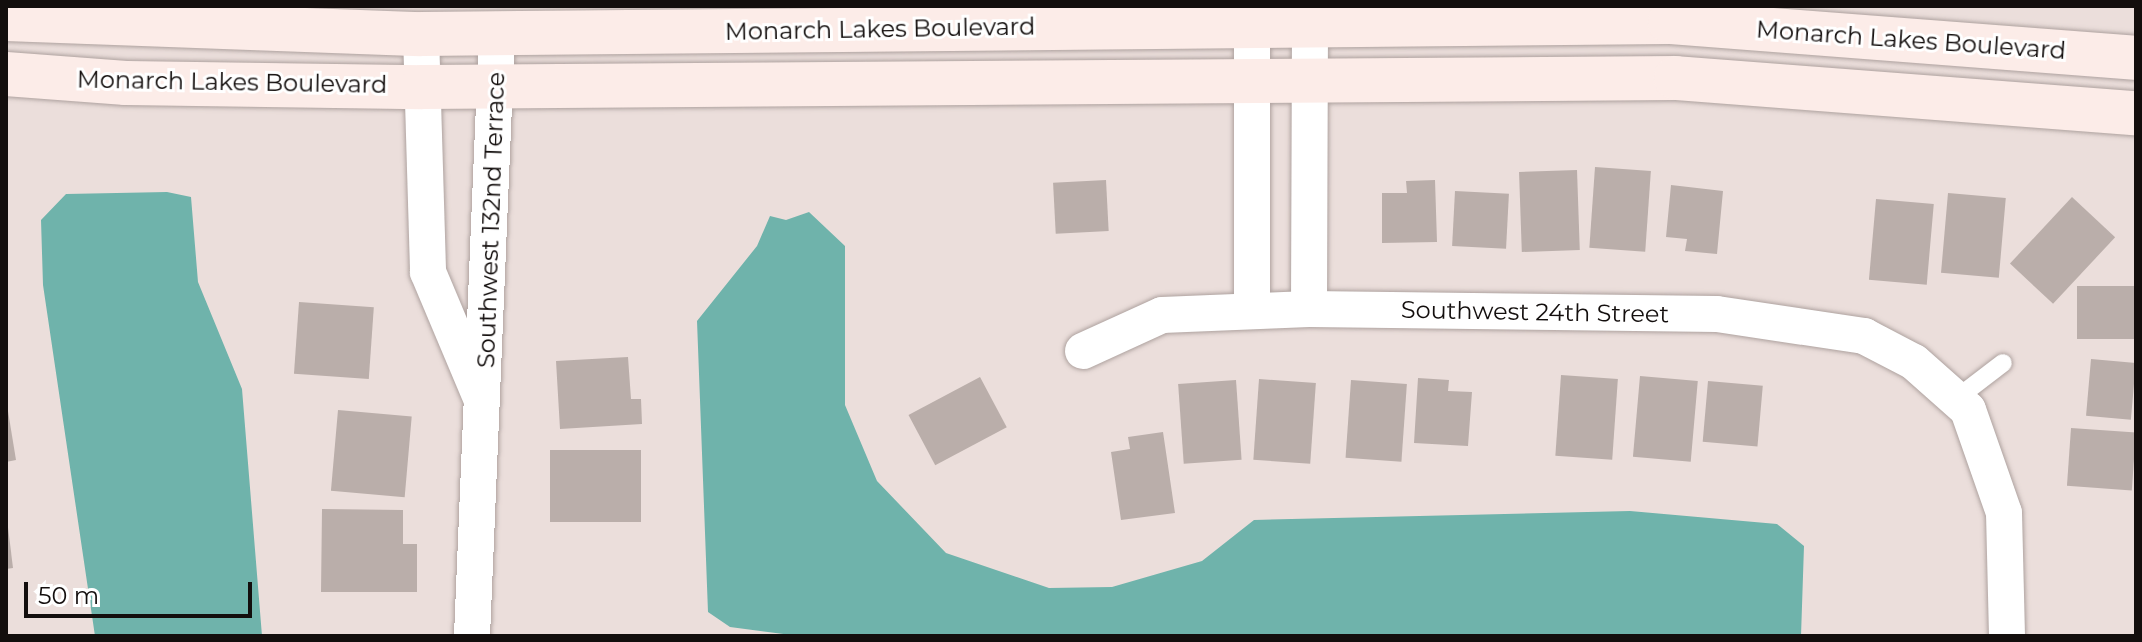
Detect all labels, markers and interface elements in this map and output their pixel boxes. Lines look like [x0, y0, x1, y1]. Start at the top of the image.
street label: Monarch Lakes Boulevard [725, 12, 1035, 46]
street label: Monarch Lakes Boulevard [1755, 15, 2067, 65]
street label: Monarch Lakes Boulevard [77, 65, 387, 99]
street label: Southwest 132nd Terrace [471, 72, 511, 368]
street label: Southwest 24th Street [1401, 295, 1669, 329]
scale bar [28, 566, 256, 616]
text: 50 m [38, 581, 99, 610]

